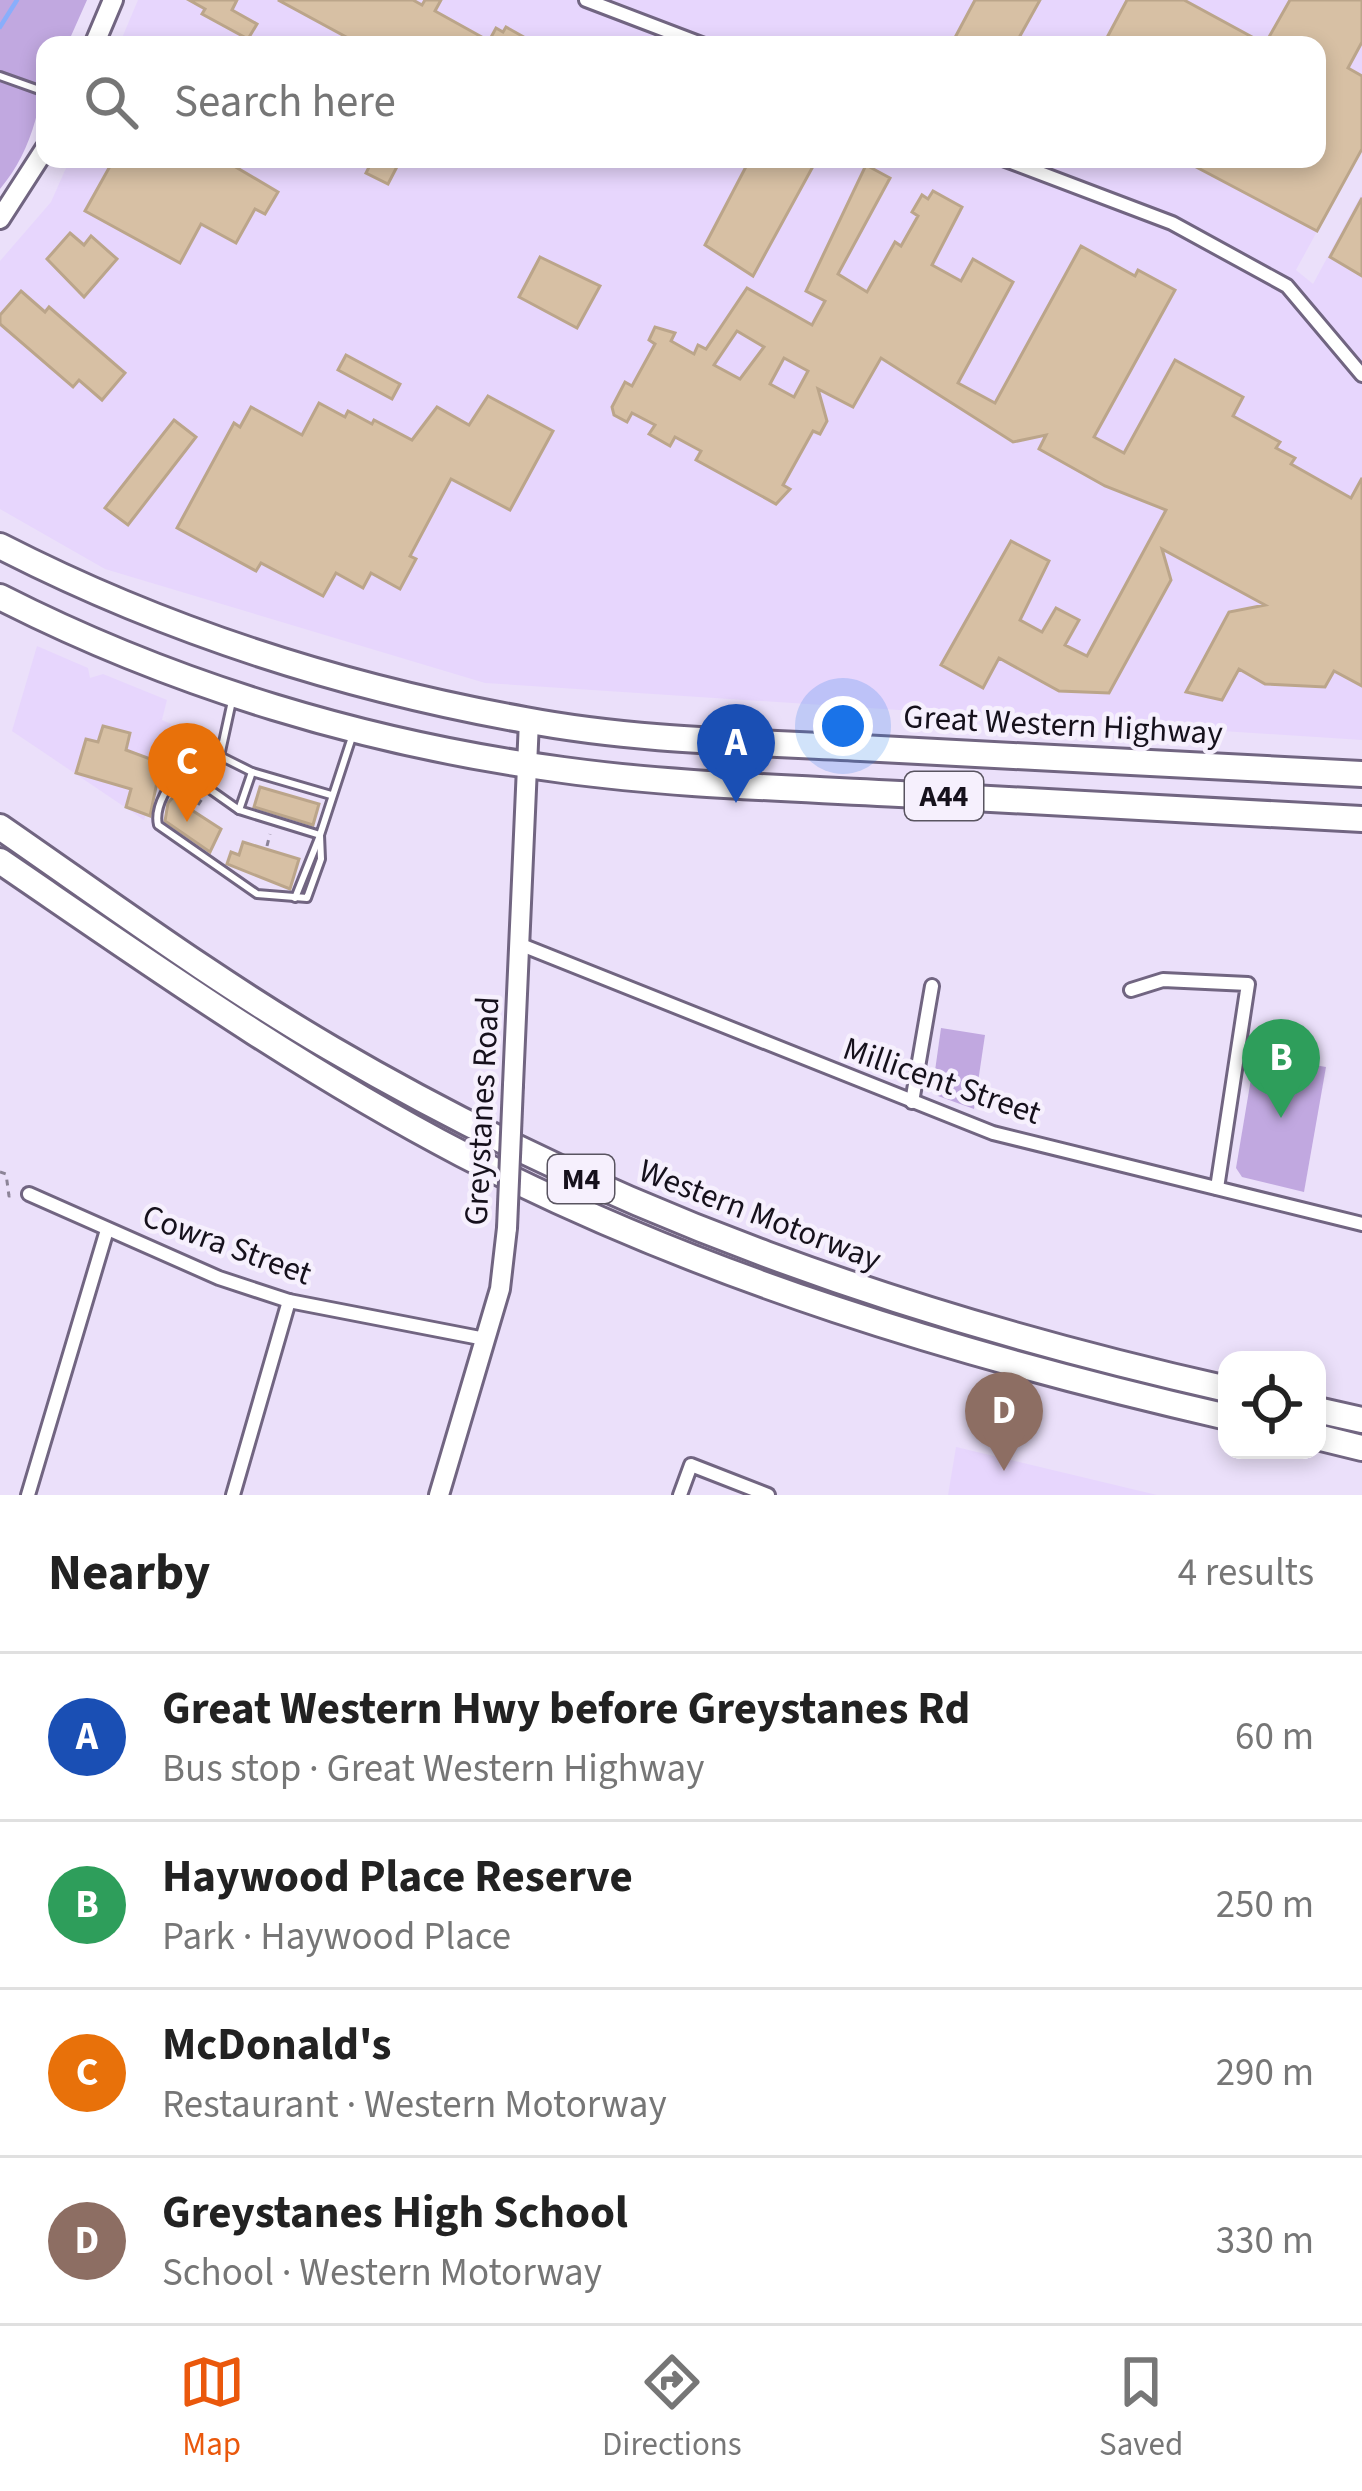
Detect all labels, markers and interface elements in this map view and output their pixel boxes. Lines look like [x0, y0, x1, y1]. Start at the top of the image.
search box [36, 36, 1326, 168]
icon: search [78, 69, 144, 135]
text: Search here [174, 70, 396, 134]
street label: Great Western Highway [902, 693, 1224, 757]
your location [813, 696, 873, 756]
pin: A [697, 704, 775, 803]
pin: C [148, 723, 226, 822]
road number: A44 [905, 772, 983, 820]
street label: Greystanes Road [453, 995, 511, 1227]
pin: B [1242, 1019, 1320, 1118]
street label: Millicent Street [837, 1025, 1047, 1137]
street label: Western Motorway [632, 1147, 888, 1283]
road number: M4 [548, 1155, 614, 1203]
street label: Cowra Street [136, 1193, 318, 1297]
map controls [1218, 1351, 1326, 1459]
button: locate [1218, 1351, 1326, 1459]
pin: D [965, 1372, 1043, 1471]
text: Nearby [48, 1537, 210, 1609]
text: 4 results [1178, 1545, 1314, 1601]
text: Great Western Hwy before Greystanes Rd [162, 1677, 970, 1741]
text: A [76, 1709, 98, 1765]
text: 60 m [1235, 1709, 1314, 1765]
text: Bus stop · Great Western Highway [162, 1741, 704, 1797]
text: Haywood Place Reserve [162, 1845, 633, 1909]
text: B [75, 1877, 99, 1933]
text: 250 m [1216, 1877, 1314, 1933]
text: Park · Haywood Place [162, 1909, 511, 1965]
text: McDonald's [162, 2013, 392, 2077]
text: C [76, 2045, 98, 2101]
text: 290 m [1216, 2045, 1314, 2101]
text: Restaurant · Western Motorway [162, 2077, 667, 2133]
text: Greystanes High School [162, 2181, 628, 2245]
text: D [75, 2213, 99, 2269]
text: 330 m [1216, 2213, 1314, 2269]
text: School · Western Motorway [162, 2245, 602, 2301]
tab: Map [179, 2349, 245, 2468]
tab: Directions [602, 2349, 742, 2468]
tab: Saved [1099, 2349, 1183, 2468]

